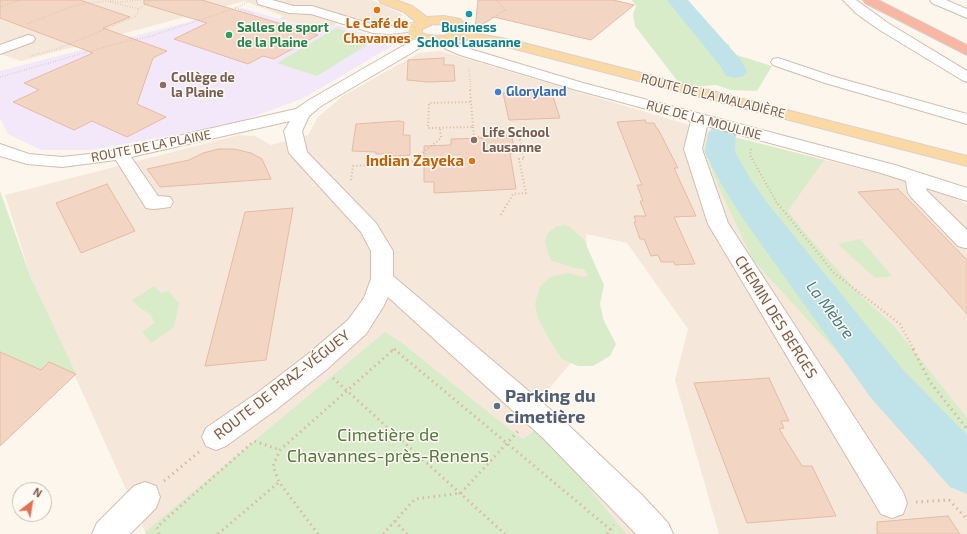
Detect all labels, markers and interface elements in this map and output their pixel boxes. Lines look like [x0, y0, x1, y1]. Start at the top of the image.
marker: Le Café de Chavannes [372, 5, 382, 15]
marker: Business School Lausanne [464, 9, 474, 19]
place label: Le Café de Chavannes [343, 16, 411, 47]
place label: Salles de sport de la Plaine [237, 20, 329, 51]
place label: Business School Lausanne [417, 20, 521, 51]
marker: Salles de sport de la Plaine [224, 30, 234, 40]
place label: Collège de la Plaine [171, 70, 235, 101]
street label: ROUTE DE LA MALADIÈRE [639, 70, 787, 122]
marker: Collège de la Plaine [158, 80, 168, 90]
place label: Gloryland [506, 84, 567, 100]
marker: Gloryland [493, 87, 503, 97]
street label: RUE DE LA MOULINE [645, 97, 763, 143]
place label: Life School Lausanne [482, 125, 550, 156]
street label: ROUTE DE LA PLAINE [90, 127, 212, 165]
marker: Life School Lausanne [469, 135, 479, 145]
place label: Indian Zayeka [366, 152, 464, 170]
marker: Indian Zayeka [467, 156, 477, 166]
street label: CHEMIN DES BERGES [731, 252, 821, 382]
water label: La Mèbre [802, 277, 858, 343]
street label: ROUTE DE PRAZ-VÉGUEY [210, 326, 354, 444]
place label: Parking du cimetière [505, 385, 596, 428]
marker: Parking du cimetière [492, 401, 502, 411]
park label: Cimetière de Chavannes-près-Renens [287, 424, 489, 466]
north arrow [12, 482, 52, 522]
text: N [31, 485, 45, 500]

